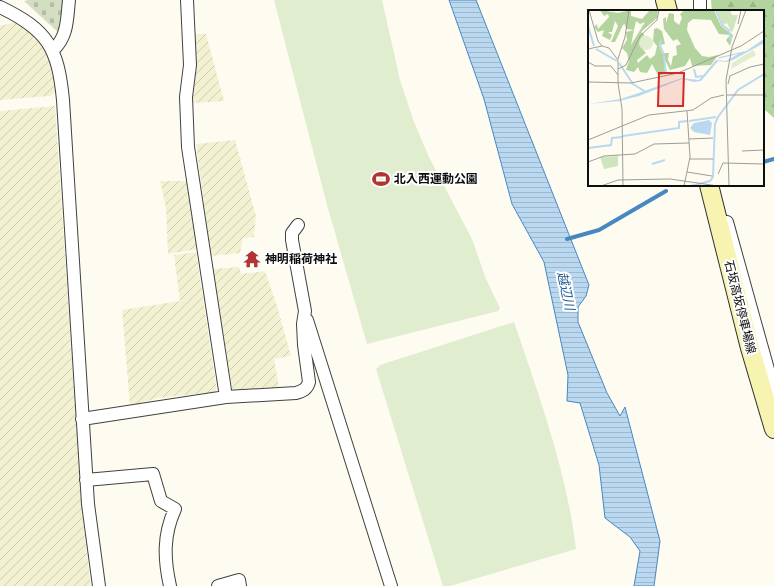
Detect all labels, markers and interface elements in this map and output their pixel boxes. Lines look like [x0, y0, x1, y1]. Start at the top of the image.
inset map [588, 10, 764, 186]
sports icon: 北入西運動公園 [371, 169, 391, 189]
place label: 北入西運動公園 [394, 172, 478, 186]
temple icon: 神明稲荷神社 [242, 249, 262, 269]
place label: 神明稲荷神社 [265, 252, 337, 266]
street label: 石坂高坂停車場線 [722, 259, 758, 355]
water label: 越辺川 [555, 270, 578, 314]

